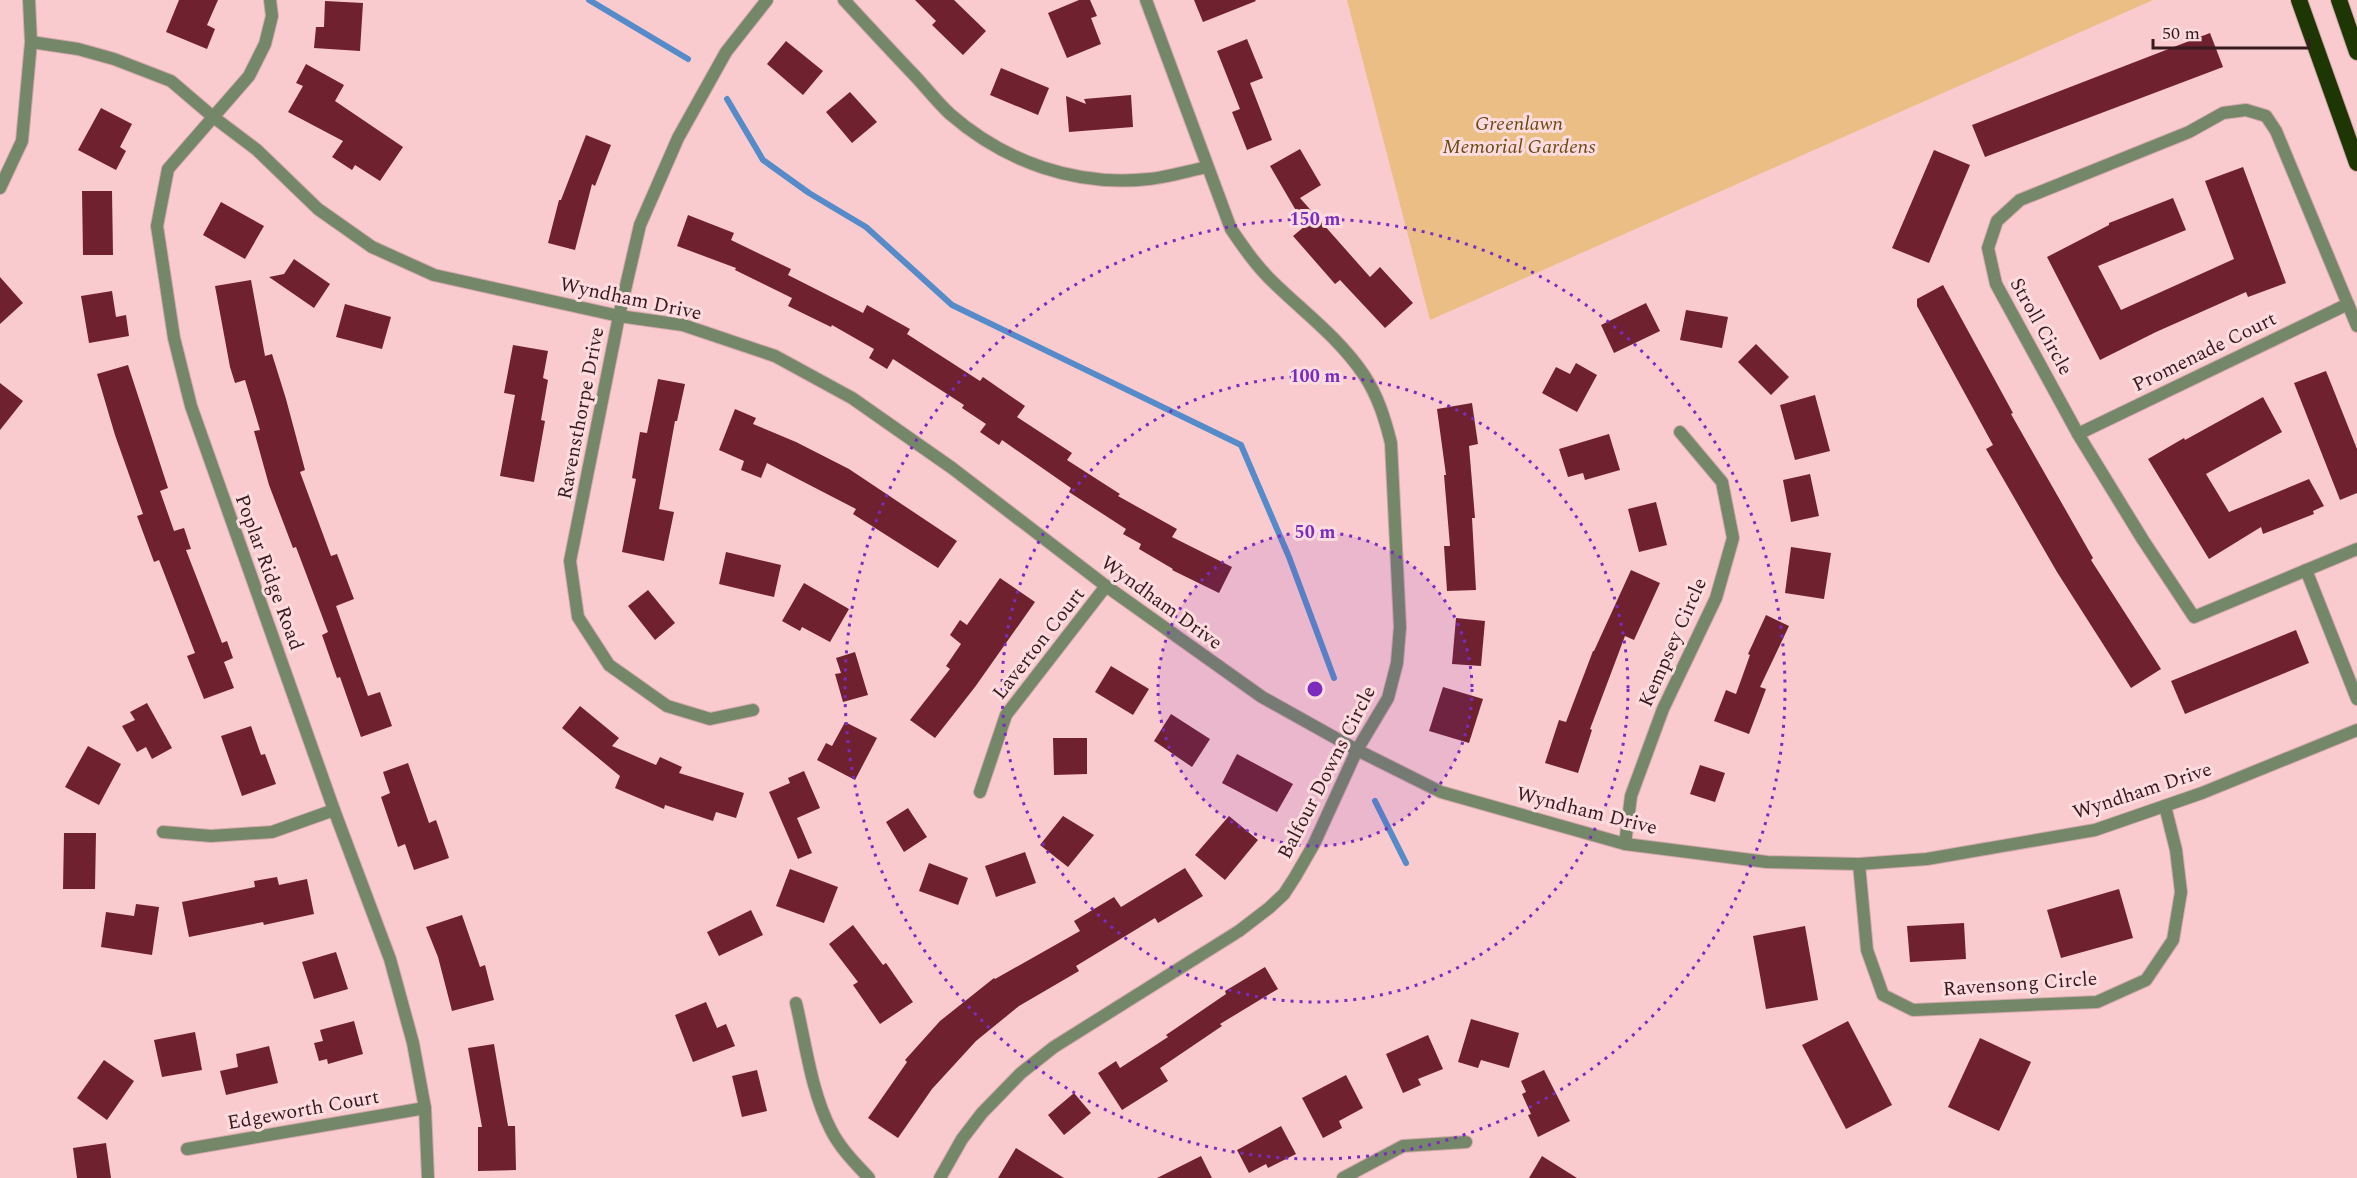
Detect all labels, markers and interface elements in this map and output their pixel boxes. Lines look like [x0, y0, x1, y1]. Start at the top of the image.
scale bar [2153, 12, 2309, 50]
text: 50 m [2162, 20, 2200, 47]
park label: Greenlawn Memorial Gardens [1443, 109, 1595, 162]
text: 150 m [1289, 206, 1341, 233]
street label: Wyndham Drive [557, 269, 705, 329]
street label: Stroll Circle [2002, 272, 2080, 381]
street label: Promenade Court [2127, 304, 2282, 400]
street label: Ravensthorpe Drive [550, 324, 612, 502]
text: 100 m [1289, 363, 1341, 390]
street label: Poplar Ridge Road [227, 490, 311, 655]
text: 50 m [1295, 519, 1335, 546]
street label: Wyndham Drive [1094, 548, 1229, 657]
street label: Kempsey Circle [1631, 573, 1715, 712]
street label: Laverton Court [985, 581, 1092, 706]
centre of rings [1305, 679, 1325, 699]
street label: Balfour Downs Circle [1270, 681, 1384, 864]
street label: Wyndham Drive [2069, 754, 2216, 828]
street label: Wyndham Drive [1513, 779, 1661, 843]
street label: Ravensong Circle [1942, 964, 2098, 1004]
street label: Edgeworth Court [225, 1082, 381, 1138]

